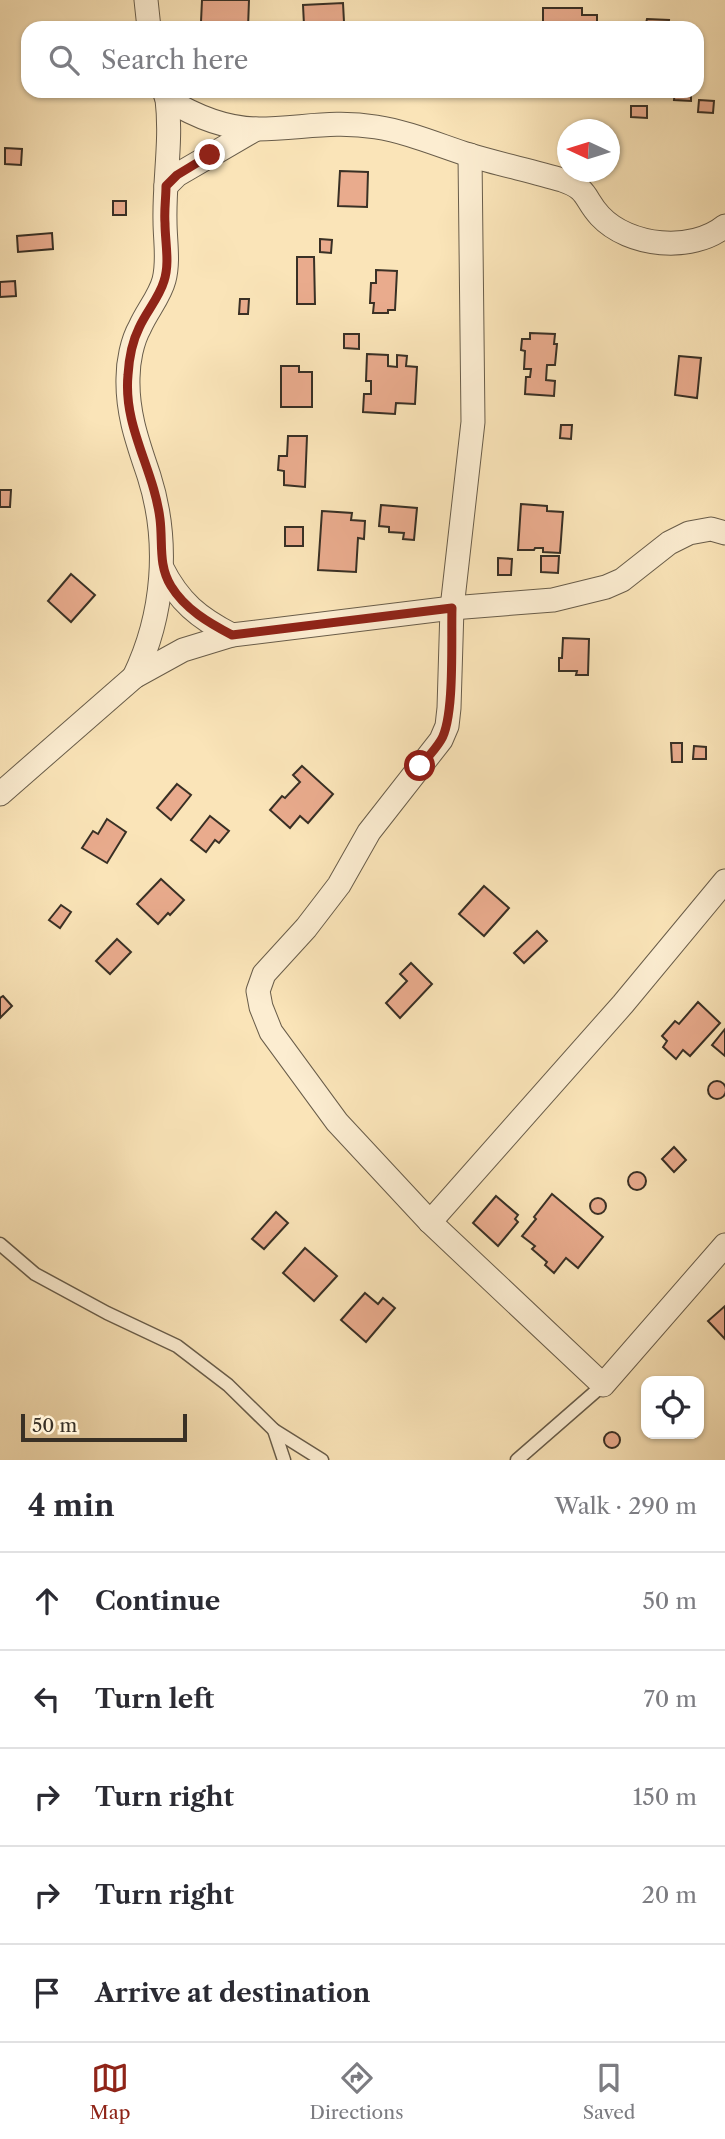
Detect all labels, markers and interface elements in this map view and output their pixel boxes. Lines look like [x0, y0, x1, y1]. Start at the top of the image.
search box [21, 21, 704, 98]
icon: search [45, 41, 83, 79]
text: Search here [101, 44, 248, 76]
north arrow [557, 119, 620, 182]
route end [194, 139, 225, 170]
route start [404, 750, 435, 781]
map controls [641, 1376, 704, 1439]
button: locate [641, 1376, 704, 1439]
scale bar [21, 1411, 187, 1443]
text: 50 m [32, 1414, 77, 1437]
text: 4 min [28, 1487, 114, 1524]
text: Walk · 290 m [555, 1492, 697, 1520]
icon: ahead [28, 1582, 66, 1620]
text: Continue [95, 1585, 220, 1617]
text: 50 m [642, 1587, 697, 1615]
icon: left [28, 1680, 66, 1718]
text: Turn left [95, 1683, 214, 1715]
text: 70 m [644, 1685, 697, 1713]
icon: right [28, 1778, 66, 1816]
text: Turn right [95, 1781, 234, 1813]
text: 150 m [633, 1783, 697, 1811]
icon: right [28, 1876, 66, 1914]
text: Turn right [95, 1879, 234, 1911]
text: 20 m [642, 1881, 697, 1909]
icon: arrive [28, 1974, 66, 2012]
text: Arrive at destination [95, 1977, 370, 2009]
tab: Map [90, 2059, 130, 2124]
tab: Directions [310, 2059, 403, 2124]
tab: Saved [583, 2059, 635, 2124]

